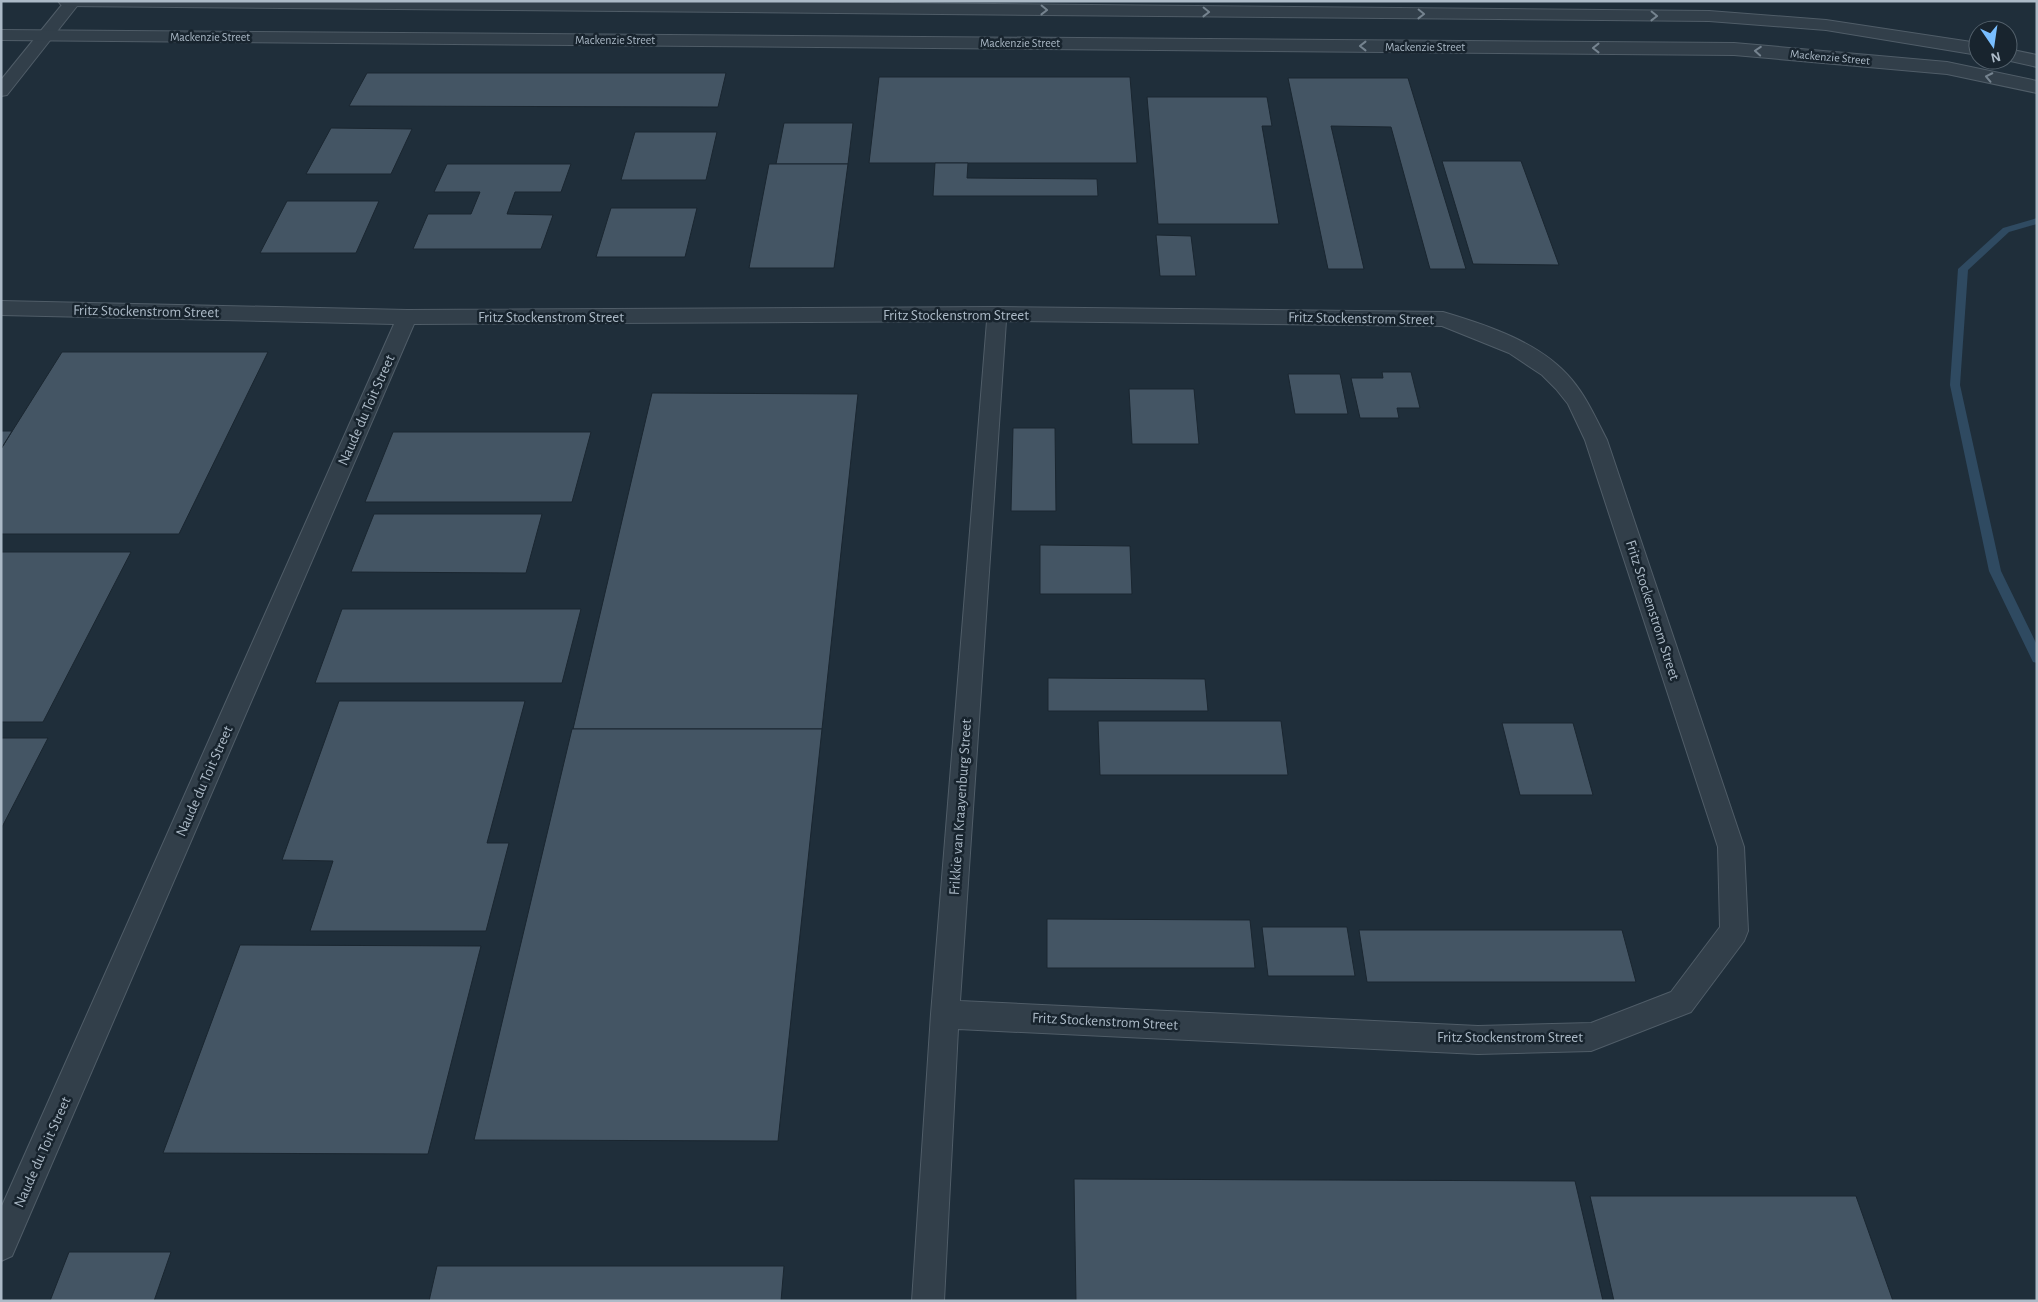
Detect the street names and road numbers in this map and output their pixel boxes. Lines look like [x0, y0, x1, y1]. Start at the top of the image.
street label: Mackenzie Street [170, 31, 250, 43]
street label: Mackenzie Street [575, 34, 655, 46]
street label: Mackenzie Street [980, 37, 1060, 49]
street label: Mackenzie Street [1385, 41, 1465, 53]
street label: Mackenzie Street [1790, 48, 1871, 66]
street label: Fritz Stockenstrom Street [73, 303, 219, 320]
street label: Fritz Stockenstrom Street [883, 308, 1029, 323]
street label: Fritz Stockenstrom Street [478, 310, 624, 325]
street label: Fritz Stockenstrom Street [1288, 310, 1434, 327]
street label: Naude du Toit Street [335, 352, 398, 468]
street label: Fritz Stockenstrom Street [1623, 538, 1682, 682]
street label: Frikkie van Kraayenburg Street [947, 718, 974, 896]
street label: Naude du Toit Street [173, 723, 236, 839]
street label: Fritz Stockenstrom Street [1032, 1010, 1179, 1033]
street label: Fritz Stockenstrom Street [1437, 1030, 1583, 1045]
street label: Naude du Toit Street [11, 1094, 74, 1210]

